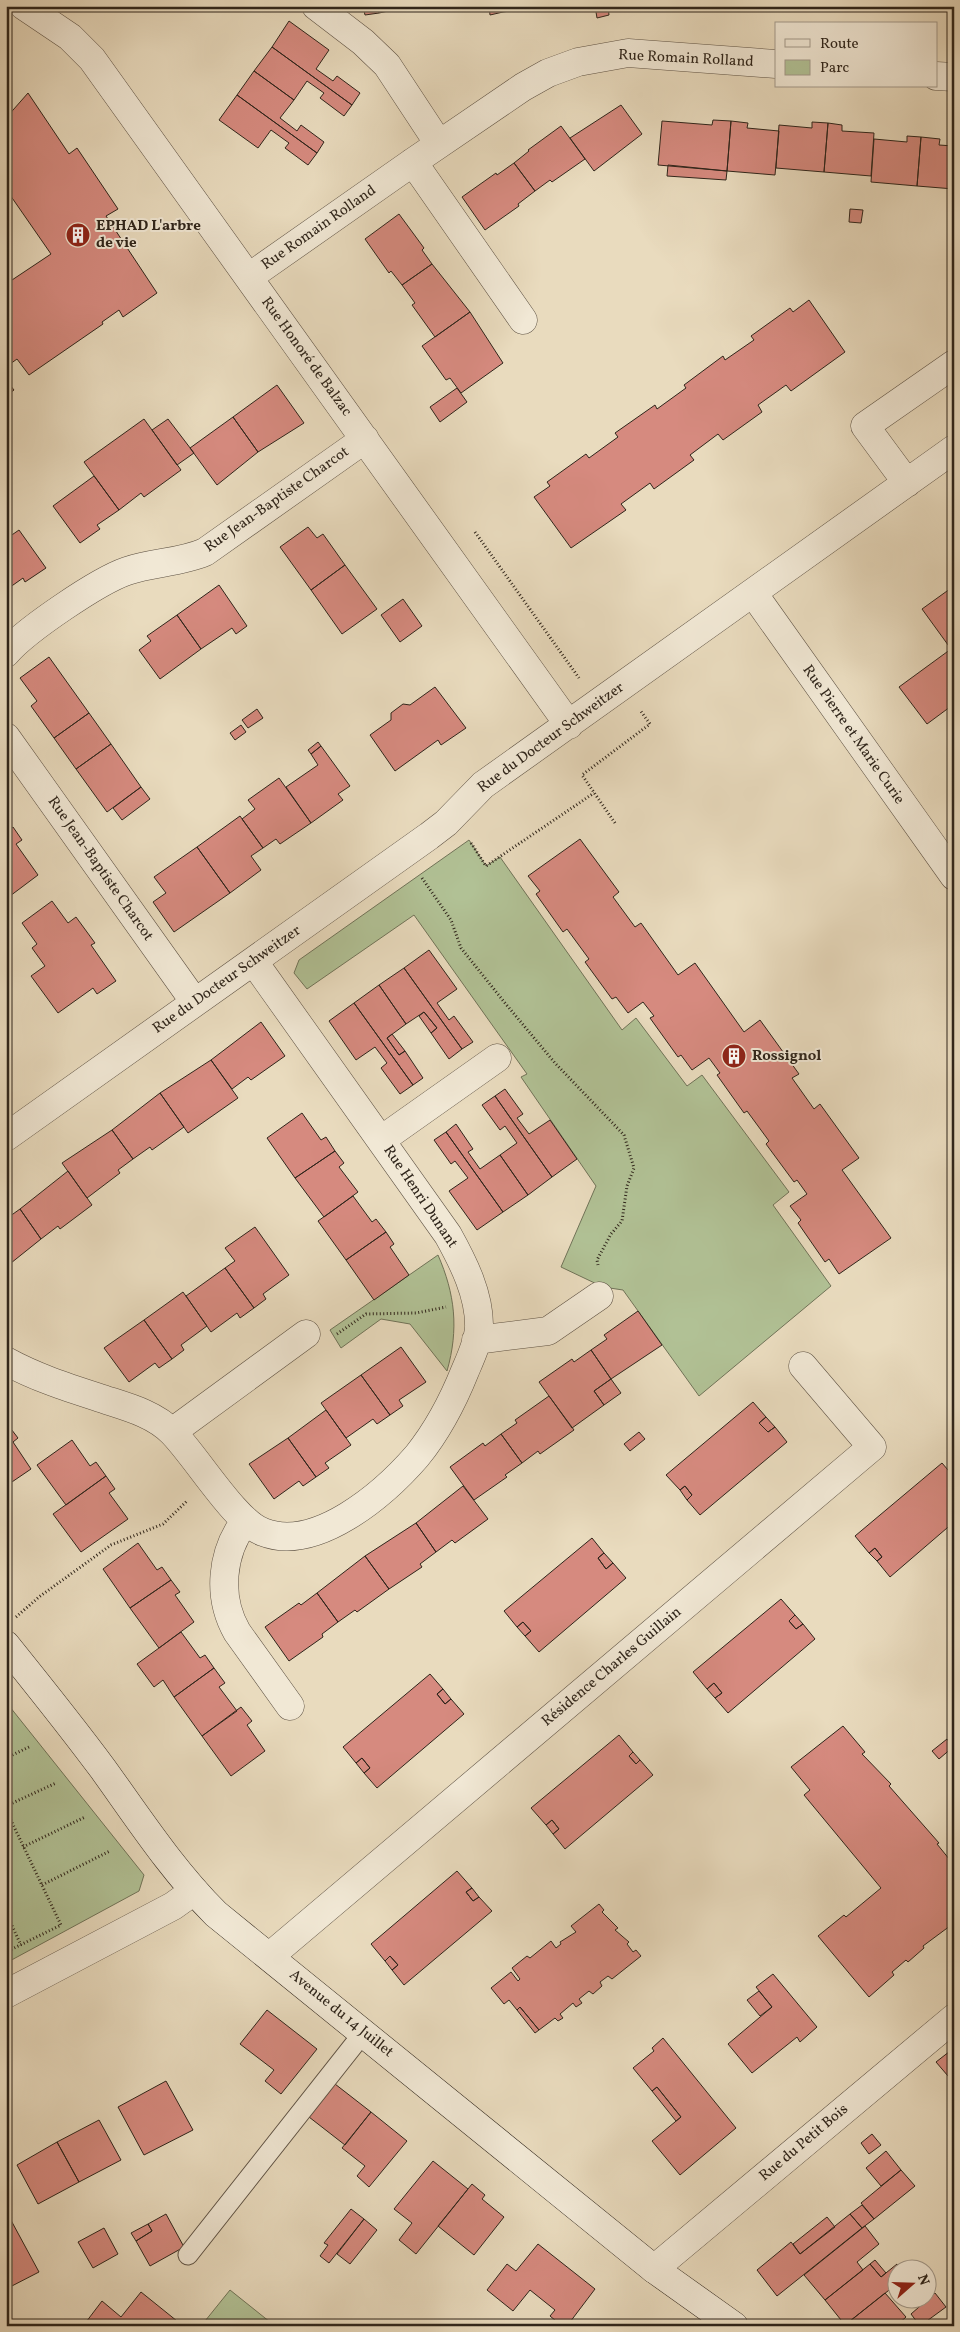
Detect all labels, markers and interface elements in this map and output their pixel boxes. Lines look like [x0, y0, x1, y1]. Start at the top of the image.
legend [775, 22, 938, 88]
text: Route [820, 34, 859, 55]
street label: Rue Romain Rolland [618, 45, 754, 73]
text: Parc [820, 58, 849, 79]
street label: Rue Romain Rolland [257, 180, 381, 276]
place label: EPHAD L'arbre de vie [96, 216, 201, 254]
building icon: EPHAD L'arbre de vie [65, 222, 91, 248]
street label: Rue Honoré de Balzac [255, 293, 357, 421]
street label: Rue Jean-Baptiste Charcot [200, 442, 354, 558]
street label: Rue Pierre et Marie Curie [797, 661, 909, 809]
street label: Rue du Docteur Schweitzer [473, 678, 629, 798]
street label: Rue Jean-Baptiste Charcot [42, 792, 158, 946]
street label: Rue du Docteur Schweitzer [149, 921, 305, 1039]
building icon: Rossignol [721, 1043, 747, 1069]
place label: Rossignol [752, 1046, 821, 1067]
street label: Rue Henri Dunant [378, 1141, 462, 1253]
street label: Résidence Charles Guillain [538, 1602, 686, 1732]
street label: Avenue du 14 Juillet [284, 1965, 398, 2063]
street label: Rue du Petit Bois [755, 2099, 853, 2187]
north arrow [888, 2260, 938, 2310]
text: N [912, 2272, 933, 2288]

